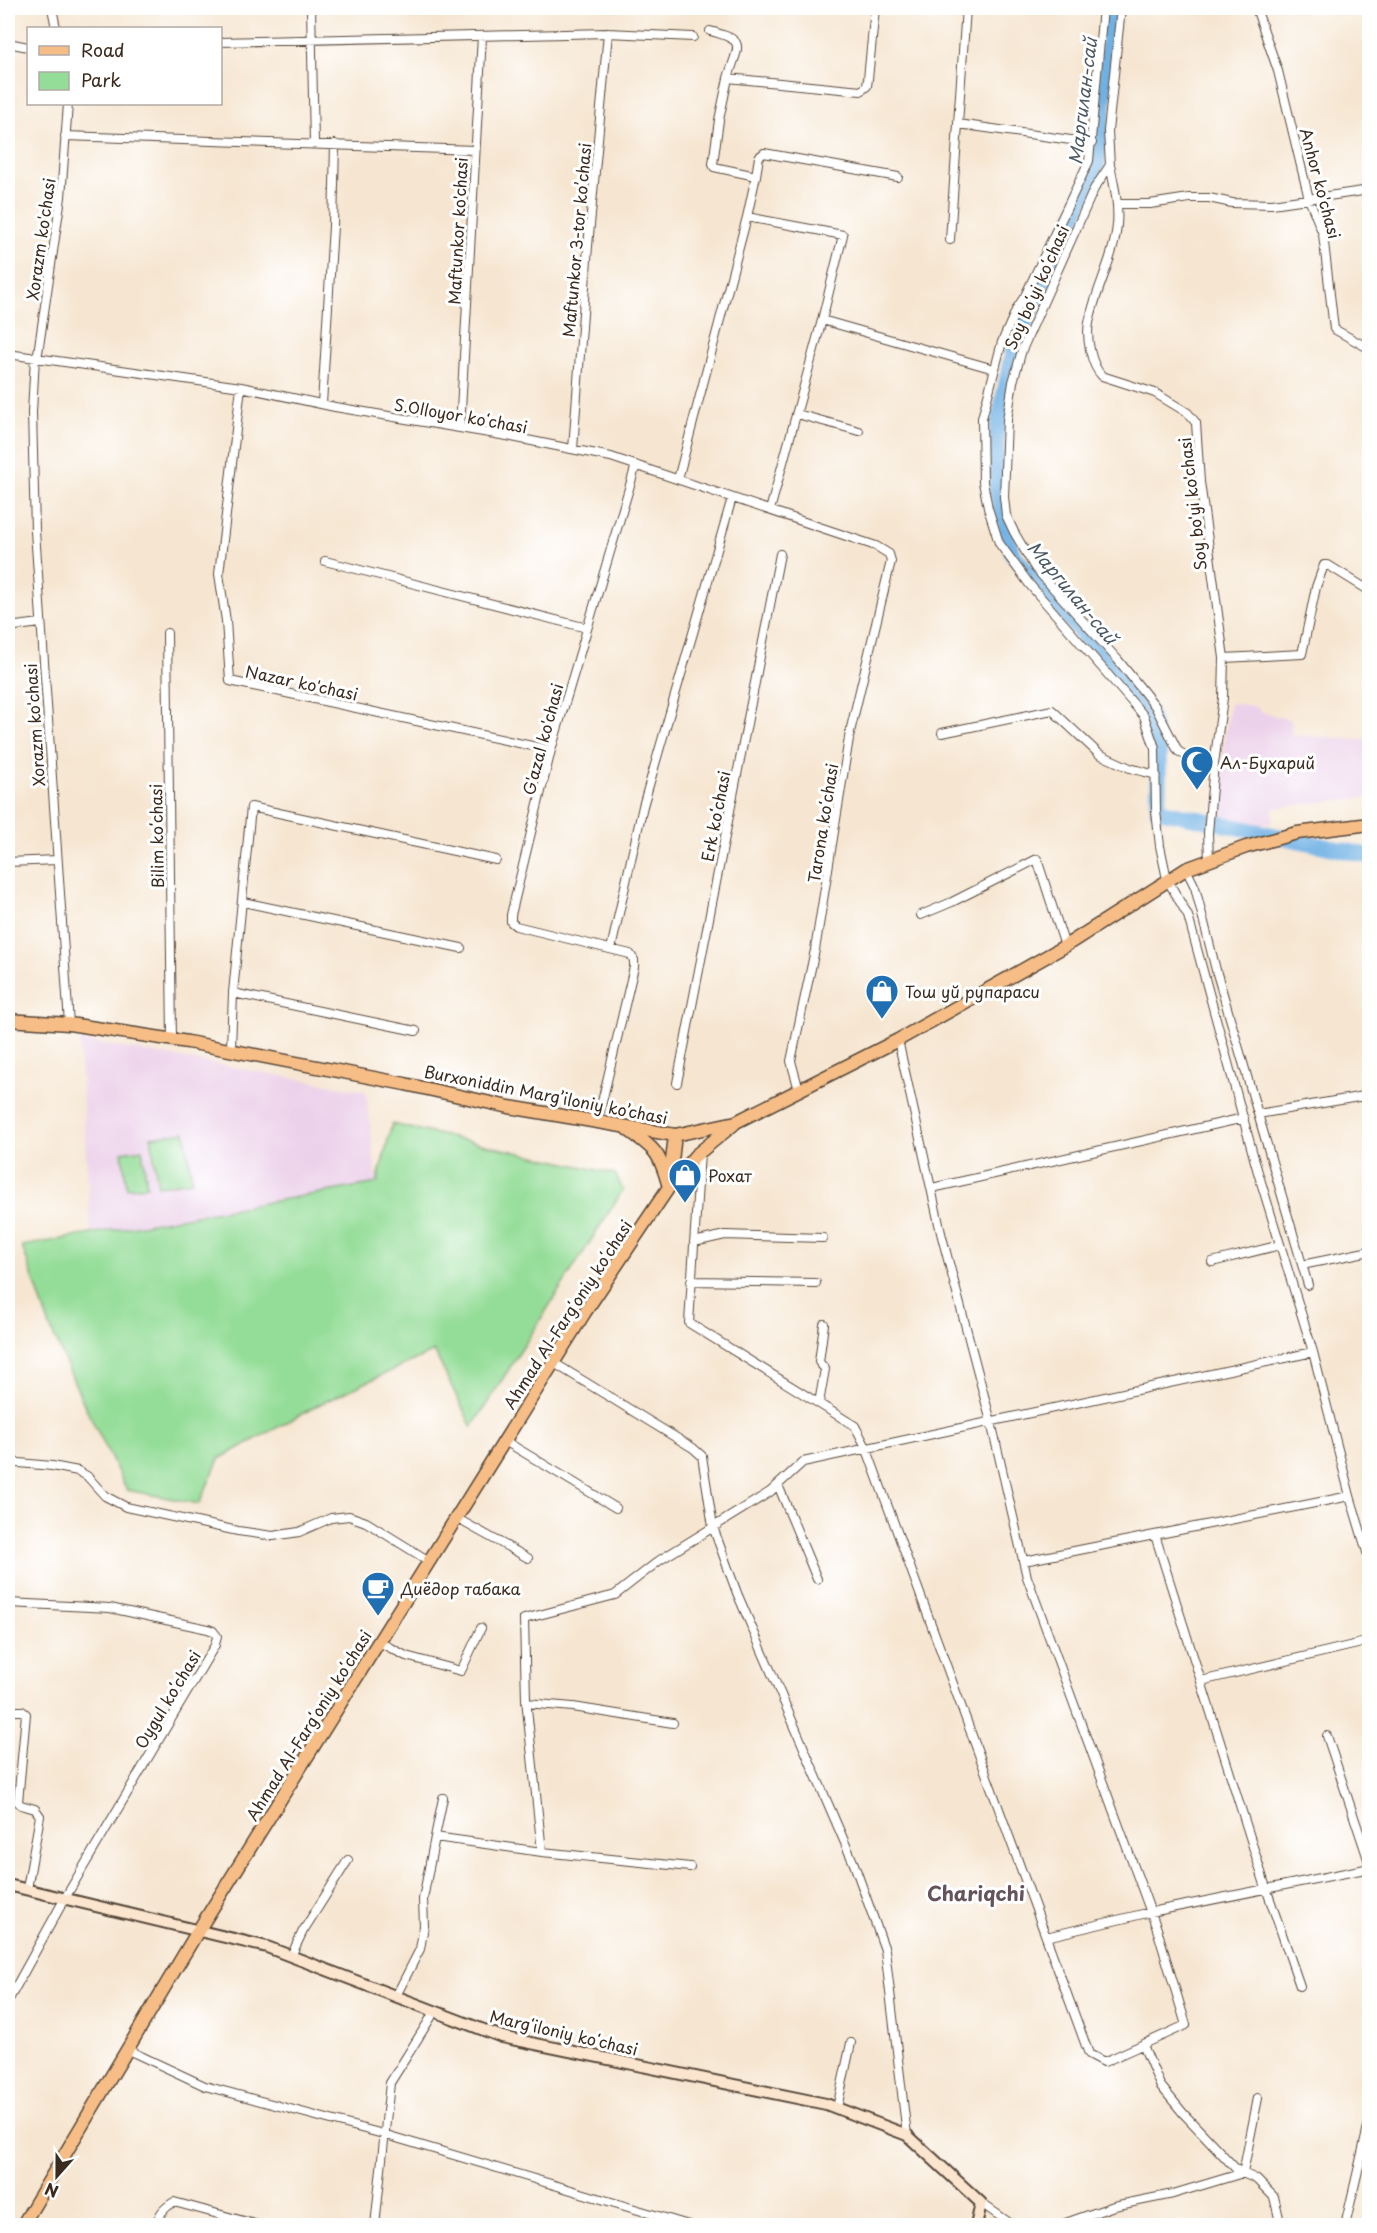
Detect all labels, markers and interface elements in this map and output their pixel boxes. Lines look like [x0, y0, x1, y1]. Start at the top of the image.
legend [27, 27, 222, 105]
water label: Маргилан-сай [1061, 34, 1103, 166]
text: Road [81, 36, 125, 63]
text: Park [81, 66, 121, 93]
street label: Anhor ko'chasi [1295, 125, 1347, 241]
street label: Maftunkor 3-tor koʼchasi [556, 142, 596, 338]
street label: Maftunkor ko'chasi [441, 157, 473, 305]
street label: Xorazm ko'chasi [20, 176, 60, 302]
street label: Soy boʻyi koʻchasi [998, 221, 1074, 353]
street label: S.Olloyor koʻchasi [392, 391, 530, 439]
street label: Soy bo'yi ko'chasi [1172, 436, 1212, 572]
water label: Маргилан-сай [1022, 534, 1126, 651]
street label: Nazar ko'chasi [244, 658, 360, 706]
street label: Xorazm ko'chasi [18, 663, 50, 787]
street label: G'azal ko'chasi [516, 680, 568, 798]
mosque icon: Ал-Бухарий [1179, 744, 1215, 791]
place label: Ал-Бухарий [1220, 750, 1315, 774]
street label: Tarona koʻchasi [801, 761, 843, 885]
street label: Erk koʻchasi [694, 769, 736, 863]
street label: Bilim koʻchasi [143, 784, 169, 888]
shop icon: Тош уй рупараси [864, 973, 900, 1020]
place label: Тош уй рупараси [905, 979, 1040, 1003]
street label: Burxoniddin Marg’iloniy ko’chasi [422, 1059, 670, 1129]
shop icon: Рохат [667, 1157, 703, 1204]
place label: Рохат [708, 1163, 752, 1187]
street label: Ahmad Al-Fargʻoniy koʻchasi [497, 1215, 637, 1413]
cafe icon: Диёдор табака [360, 1570, 396, 1617]
place label: Диёдор табака [400, 1576, 520, 1600]
street label: Ahmad Al-Fargʻoniy koʻchasi [239, 1625, 377, 1825]
street label: Oygul koʻchasi [128, 1645, 206, 1753]
district label: Chariqchi [927, 1878, 1025, 1908]
street label: Margʻiloniy koʻchasi [488, 2003, 640, 2061]
north arrow [27, 2146, 87, 2206]
text: N [41, 2177, 61, 2204]

